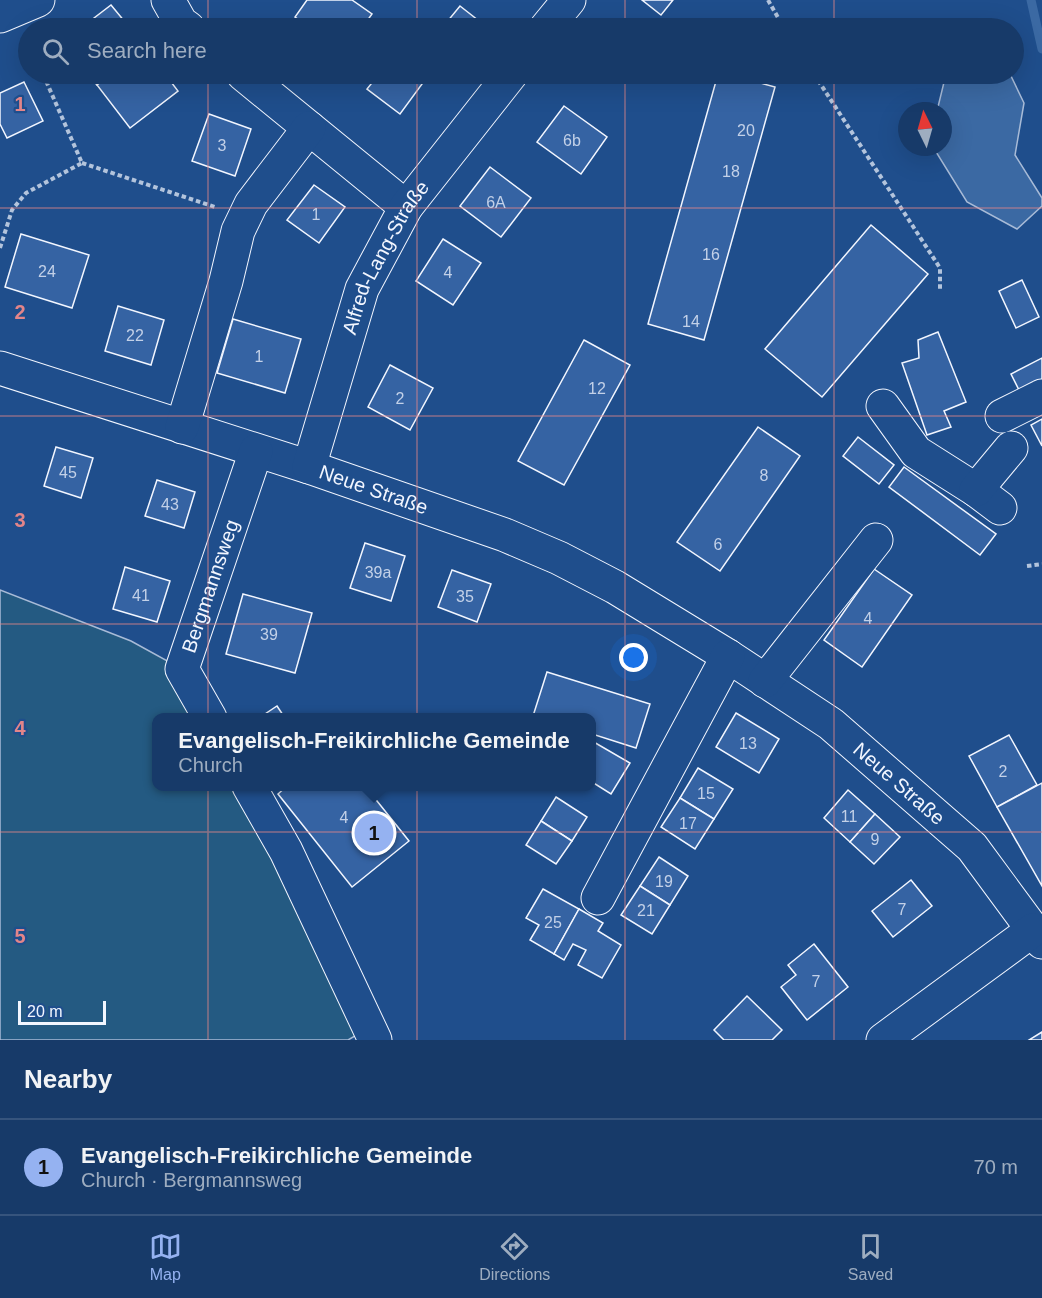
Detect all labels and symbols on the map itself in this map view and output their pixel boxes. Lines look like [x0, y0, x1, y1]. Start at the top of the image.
text: 1 [14, 93, 26, 115]
north arrow [898, 102, 952, 156]
house number: 20 [737, 122, 755, 139]
house number: 6b [563, 132, 581, 149]
house number: 3 [218, 137, 227, 154]
house number: 18 [722, 163, 740, 180]
street label: Alfred-Lang-Straße [338, 176, 433, 337]
house number: 6A [486, 194, 506, 211]
house number: 1 [312, 206, 321, 223]
house number: 16 [702, 246, 720, 263]
house number: 24 [38, 263, 56, 280]
house number: 4 [444, 264, 453, 281]
text: 2 [14, 301, 26, 323]
house number: 14 [682, 313, 700, 330]
house number: 22 [126, 327, 144, 344]
house number: 1 [255, 348, 264, 365]
house number: 12 [588, 380, 606, 397]
house number: 2 [396, 390, 405, 407]
street label: Neue Straße [317, 460, 431, 518]
house number: 45 [59, 464, 77, 481]
house number: 8 [760, 467, 769, 484]
house number: 43 [161, 496, 179, 513]
text: 3 [14, 509, 26, 531]
street label: Bergmannsweg [177, 517, 243, 655]
house number: 6 [714, 536, 723, 553]
house number: 39a [365, 564, 391, 581]
house number: 41 [132, 587, 150, 604]
house number: 35 [456, 588, 474, 605]
house number: 4 [864, 610, 873, 627]
house number: 39 [260, 626, 278, 643]
your location [619, 643, 648, 672]
text: 4 [14, 717, 26, 739]
house number: 13 [739, 735, 757, 752]
street label: Neue Straße [849, 738, 949, 829]
house number: 2 [999, 763, 1008, 780]
house number: 15 [697, 785, 715, 802]
house number: 11 [841, 808, 857, 825]
house number: 4 [340, 809, 349, 826]
pin: 1 [354, 810, 394, 856]
house number: 17 [679, 815, 697, 832]
house number: 9 [871, 831, 880, 848]
house number: 19 [655, 873, 673, 890]
house number: 7 [898, 901, 907, 918]
house number: 21 [637, 902, 655, 919]
house number: 25 [544, 914, 562, 931]
text: 5 [14, 925, 26, 947]
house number: 7 [812, 973, 821, 990]
scale bar [18, 998, 106, 1026]

